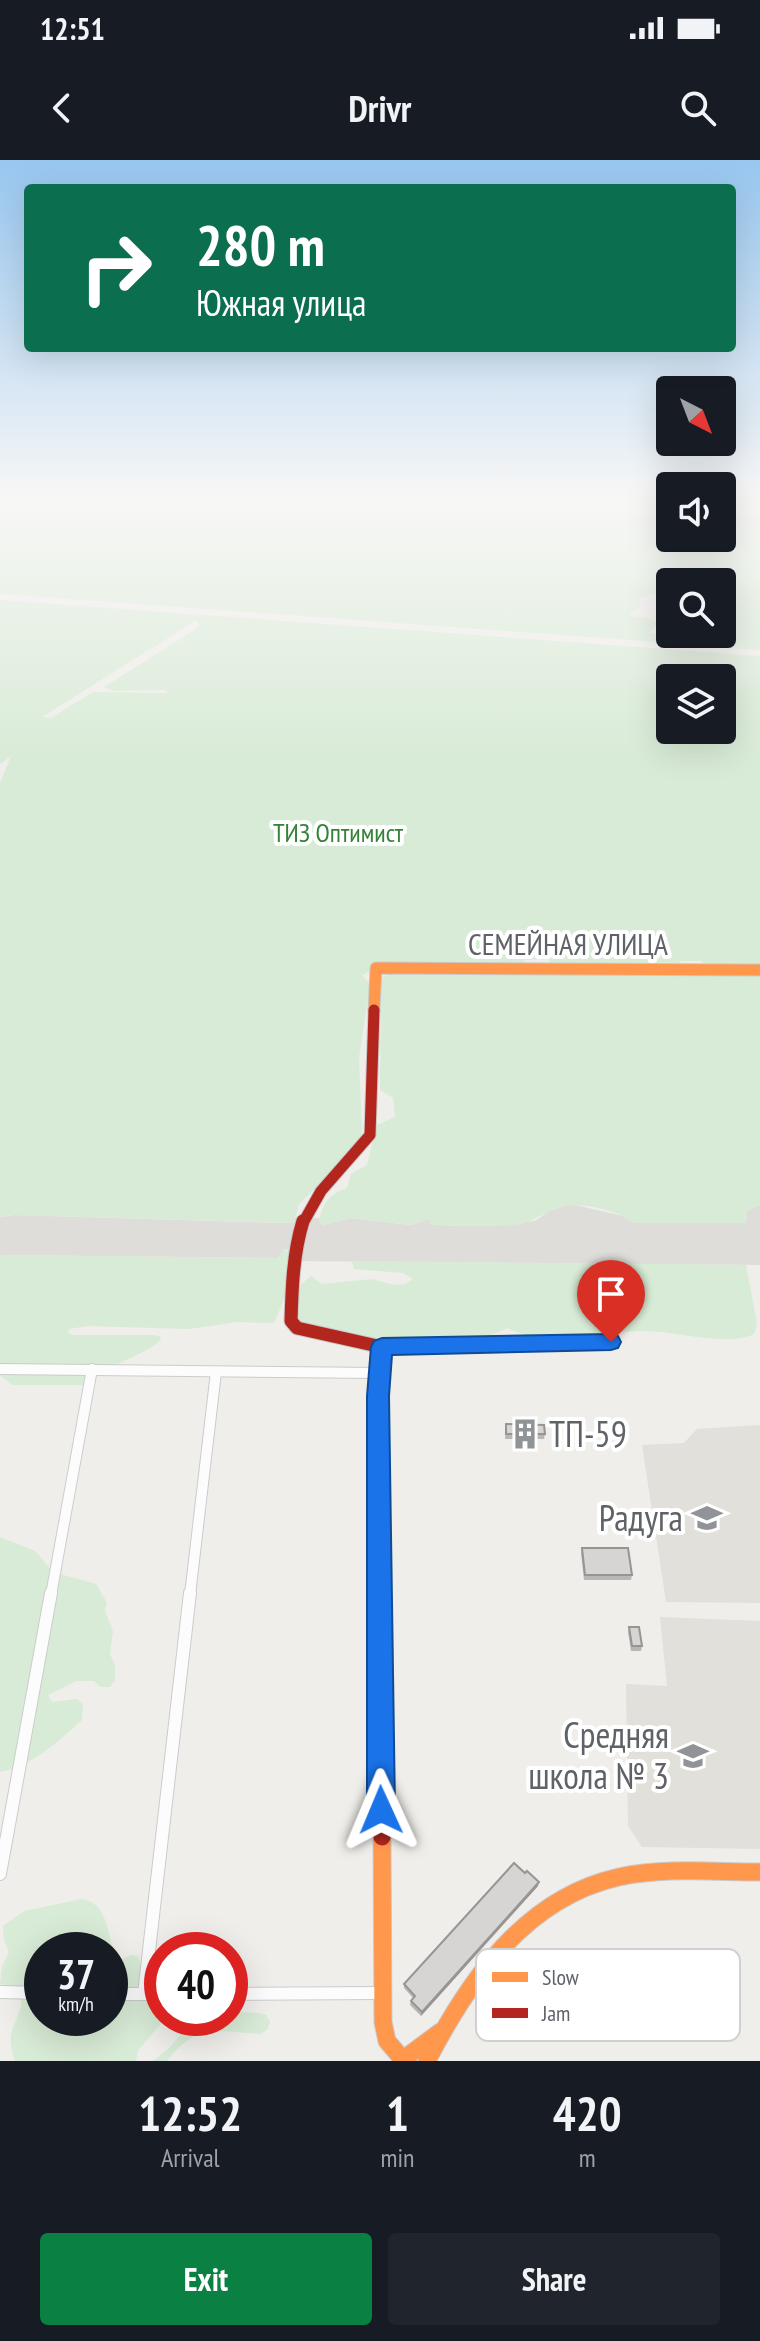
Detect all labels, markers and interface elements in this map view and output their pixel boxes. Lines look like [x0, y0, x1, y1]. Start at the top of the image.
text: 12:51 [40, 9, 105, 48]
text: Drivr [349, 85, 411, 132]
icon: back [40, 86, 84, 130]
icon: search [676, 86, 720, 130]
text: 280 m [196, 209, 325, 281]
icon: right [64, 216, 168, 320]
text: Южная улица [196, 279, 366, 326]
north arrow [656, 376, 736, 456]
map controls [656, 376, 736, 744]
button: sound [656, 472, 736, 552]
button: search [656, 568, 736, 648]
button: layers [656, 664, 736, 744]
park label: ТИЗ Оптимист [273, 816, 404, 849]
street label: СЕМЕЙНАЯ УЛИЦА [468, 924, 669, 963]
pin [577, 1260, 645, 1342]
icon: arrive [589, 1272, 633, 1316]
place label: ТП-59 [549, 1410, 627, 1457]
building icon: ТП-59 [508, 1417, 542, 1451]
place label: Радуга [599, 1494, 683, 1541]
school or university icon: Радуга [690, 1501, 724, 1535]
place label: Средняя школа № 3 [528, 1711, 669, 1799]
school or university icon: Средняя школа № 3 [676, 1739, 710, 1773]
position arrow [339, 1768, 423, 1852]
speed limit sign: 40 [144, 1932, 248, 2036]
text: 37 [57, 1948, 95, 2000]
legend [476, 1949, 740, 2041]
text: Slow [542, 1963, 579, 1991]
text: km/h [58, 1991, 94, 2017]
text: Jam [541, 1999, 570, 2027]
text: 12:52 [138, 2082, 242, 2144]
text: 1 [386, 2082, 409, 2144]
text: 420 [553, 2082, 622, 2144]
text: Arrival [161, 2141, 220, 2174]
text: min [380, 2141, 414, 2174]
text: m [579, 2141, 596, 2174]
button: Exit [40, 2233, 372, 2325]
button: Share [388, 2233, 720, 2325]

